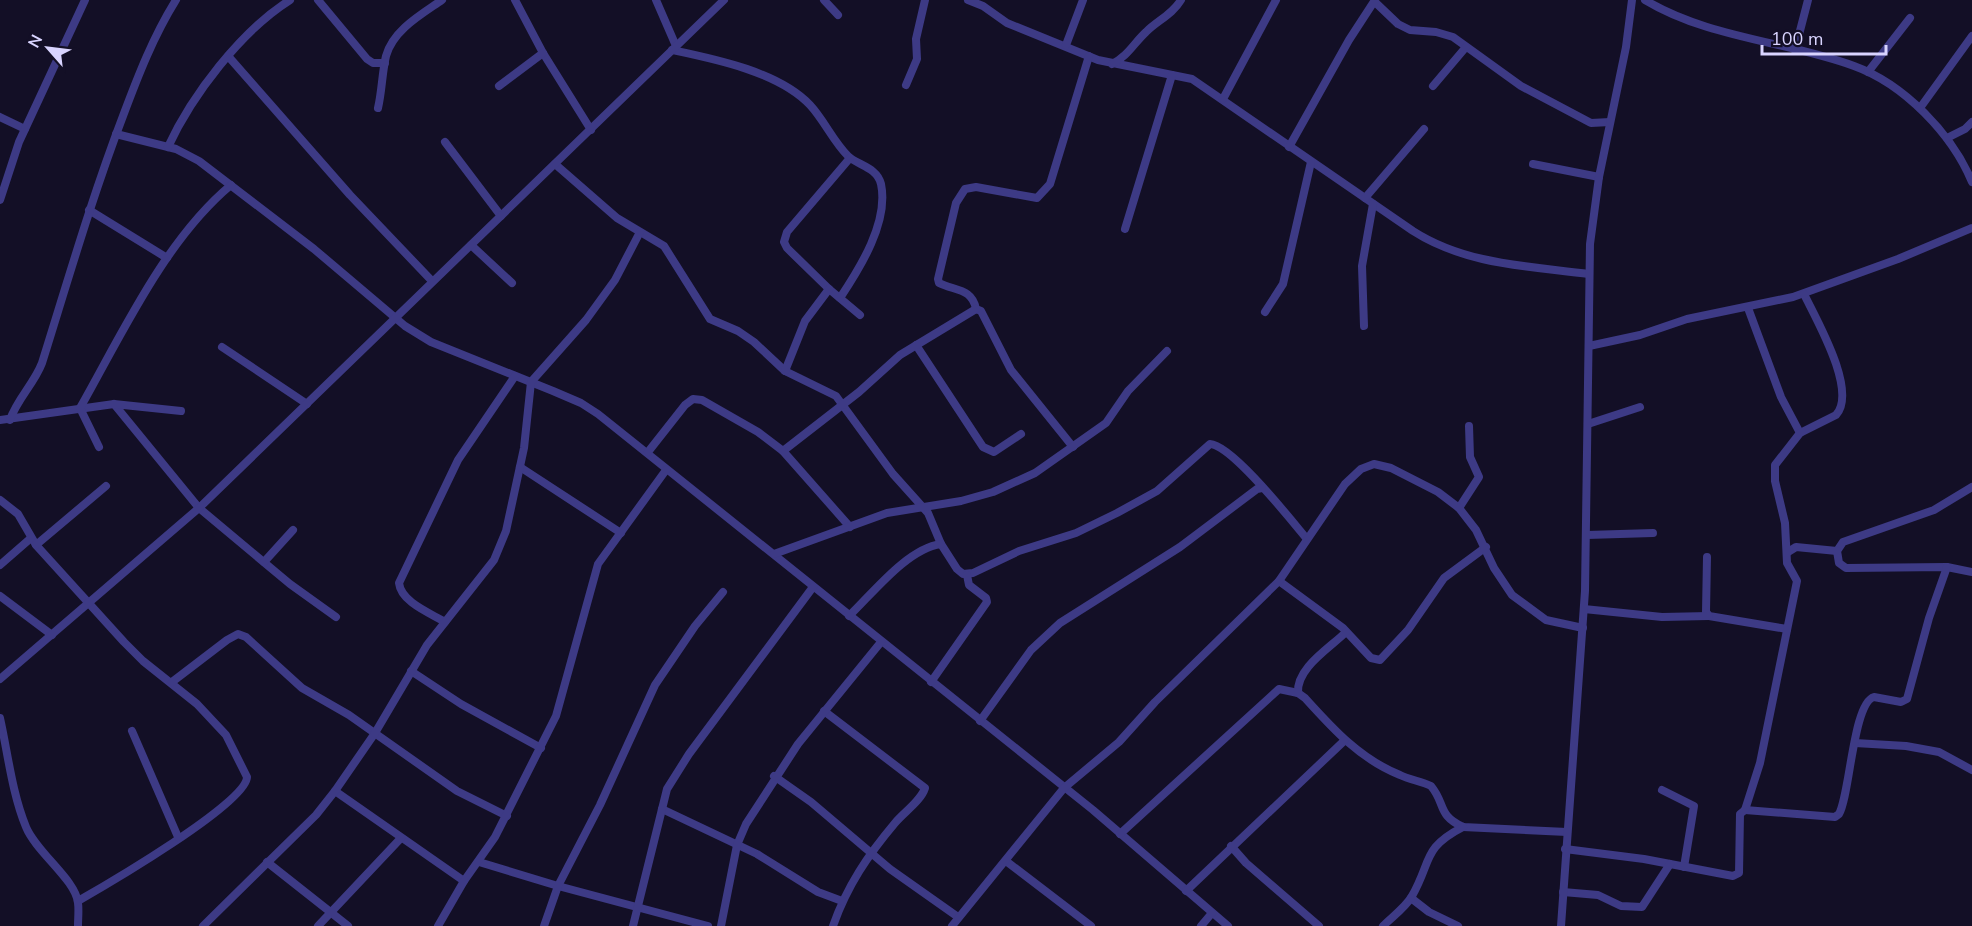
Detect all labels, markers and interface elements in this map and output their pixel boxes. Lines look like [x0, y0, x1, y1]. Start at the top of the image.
north arrow [18, 18, 78, 78]
scale bar [1762, 18, 1886, 56]
text: 100 m [1771, 27, 1823, 51]
text: N [23, 31, 48, 52]

